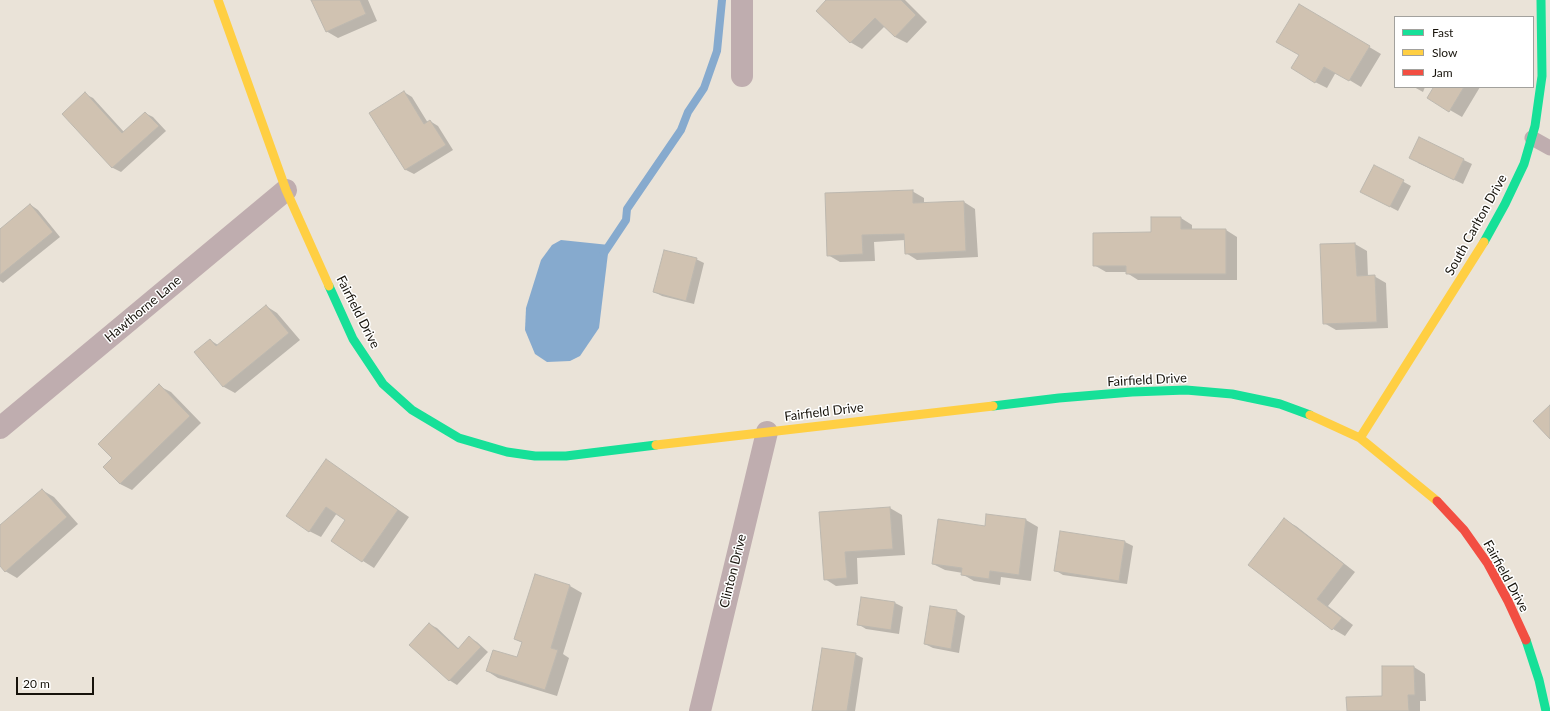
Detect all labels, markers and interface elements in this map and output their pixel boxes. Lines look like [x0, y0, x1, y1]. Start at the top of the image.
legend [1394, 16, 1534, 88]
text: Fast [1432, 25, 1453, 40]
text: Slow [1432, 45, 1457, 60]
text: Jam [1432, 65, 1453, 80]
street label: South Carlton Drive [1442, 172, 1510, 278]
street label: Hawthorne Lane [102, 272, 184, 346]
street label: Fairfield Drive [333, 273, 383, 351]
street label: Fairfield Drive [1107, 370, 1187, 390]
street label: Fairfield Drive [783, 399, 865, 425]
street label: Clinton Drive [716, 532, 750, 610]
street label: Fairfield Drive [1480, 537, 1532, 615]
scale bar [18, 669, 96, 695]
text: 20 m [23, 676, 50, 691]

